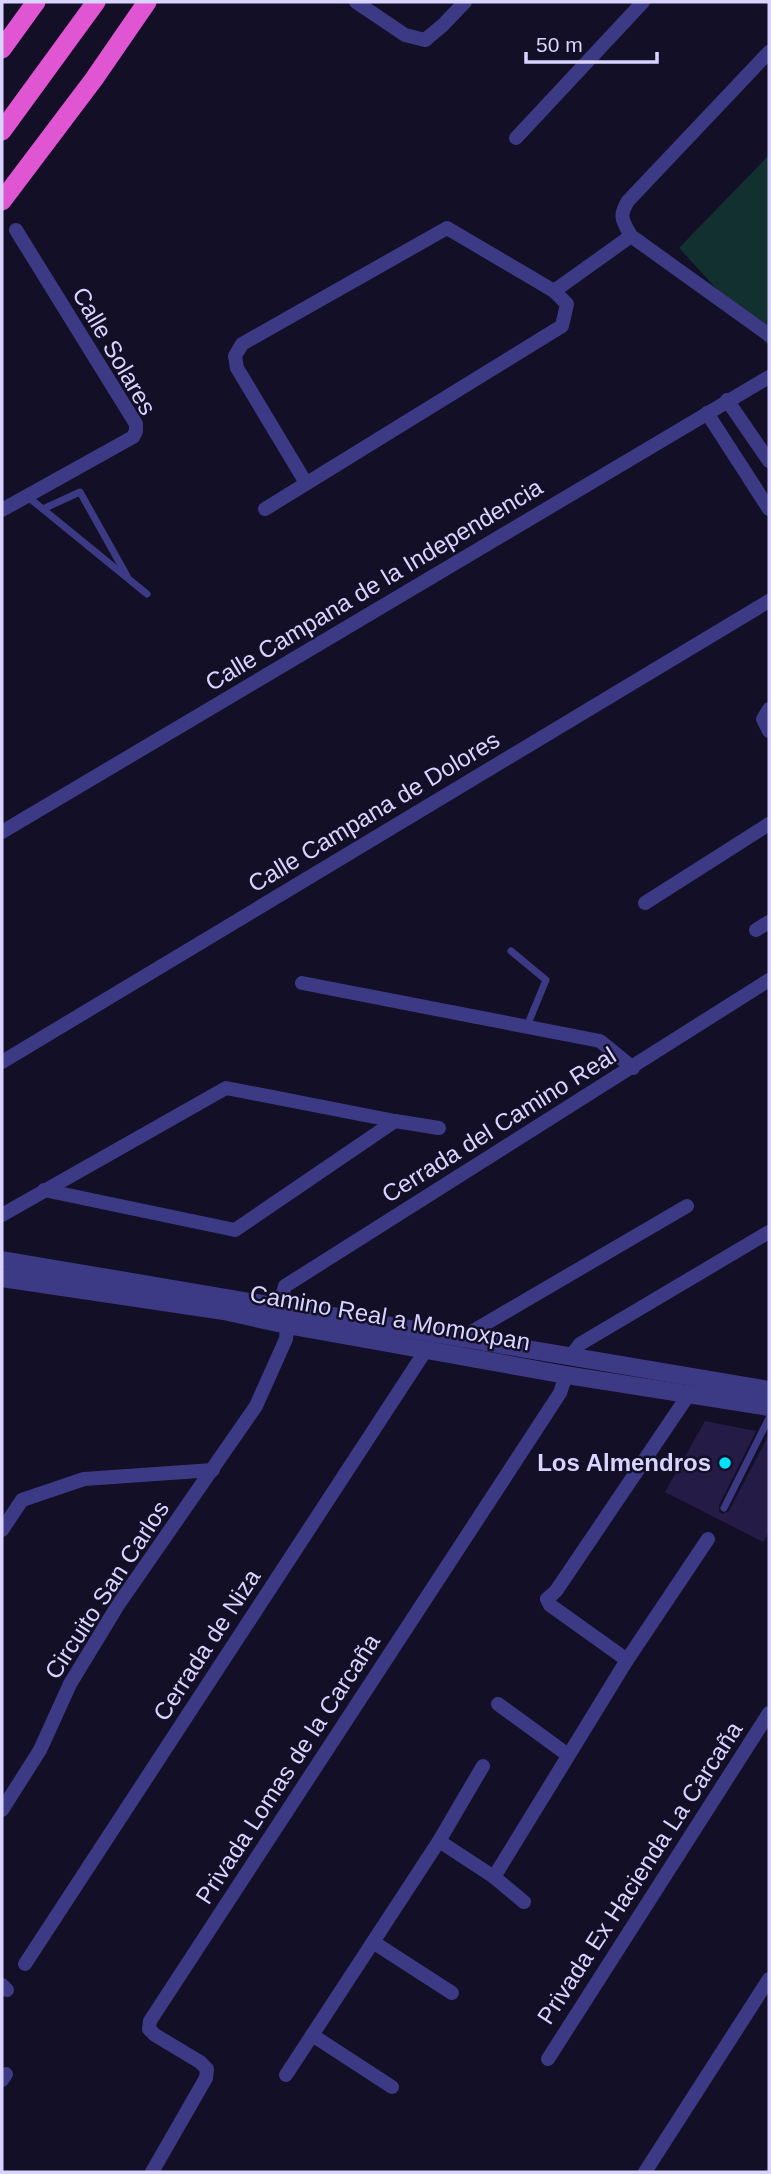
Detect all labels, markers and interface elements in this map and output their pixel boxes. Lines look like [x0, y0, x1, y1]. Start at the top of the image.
scale bar [526, 21, 657, 65]
text: 50 m [536, 33, 583, 56]
street label: Calle Solares [67, 282, 162, 419]
street label: Calle Campana de la Independencia [200, 473, 548, 696]
street label: Calle Campana de Dolores [243, 726, 504, 897]
street label: Cerrada del Camino Real [377, 1041, 621, 1208]
street label: Camino Real a Momoxpan [248, 1280, 532, 1355]
place label: Los Almendros [537, 1449, 711, 1476]
marker: Los Almendros [717, 1455, 733, 1471]
street label: Circuito San Carlos [39, 1496, 174, 1684]
street label: Cerrada de Niza [148, 1564, 266, 1725]
street label: Privada Lomas de la Carcaña [190, 1628, 385, 1909]
street label: Privada Ex Hacienda La Carcaña [532, 1716, 748, 2029]

